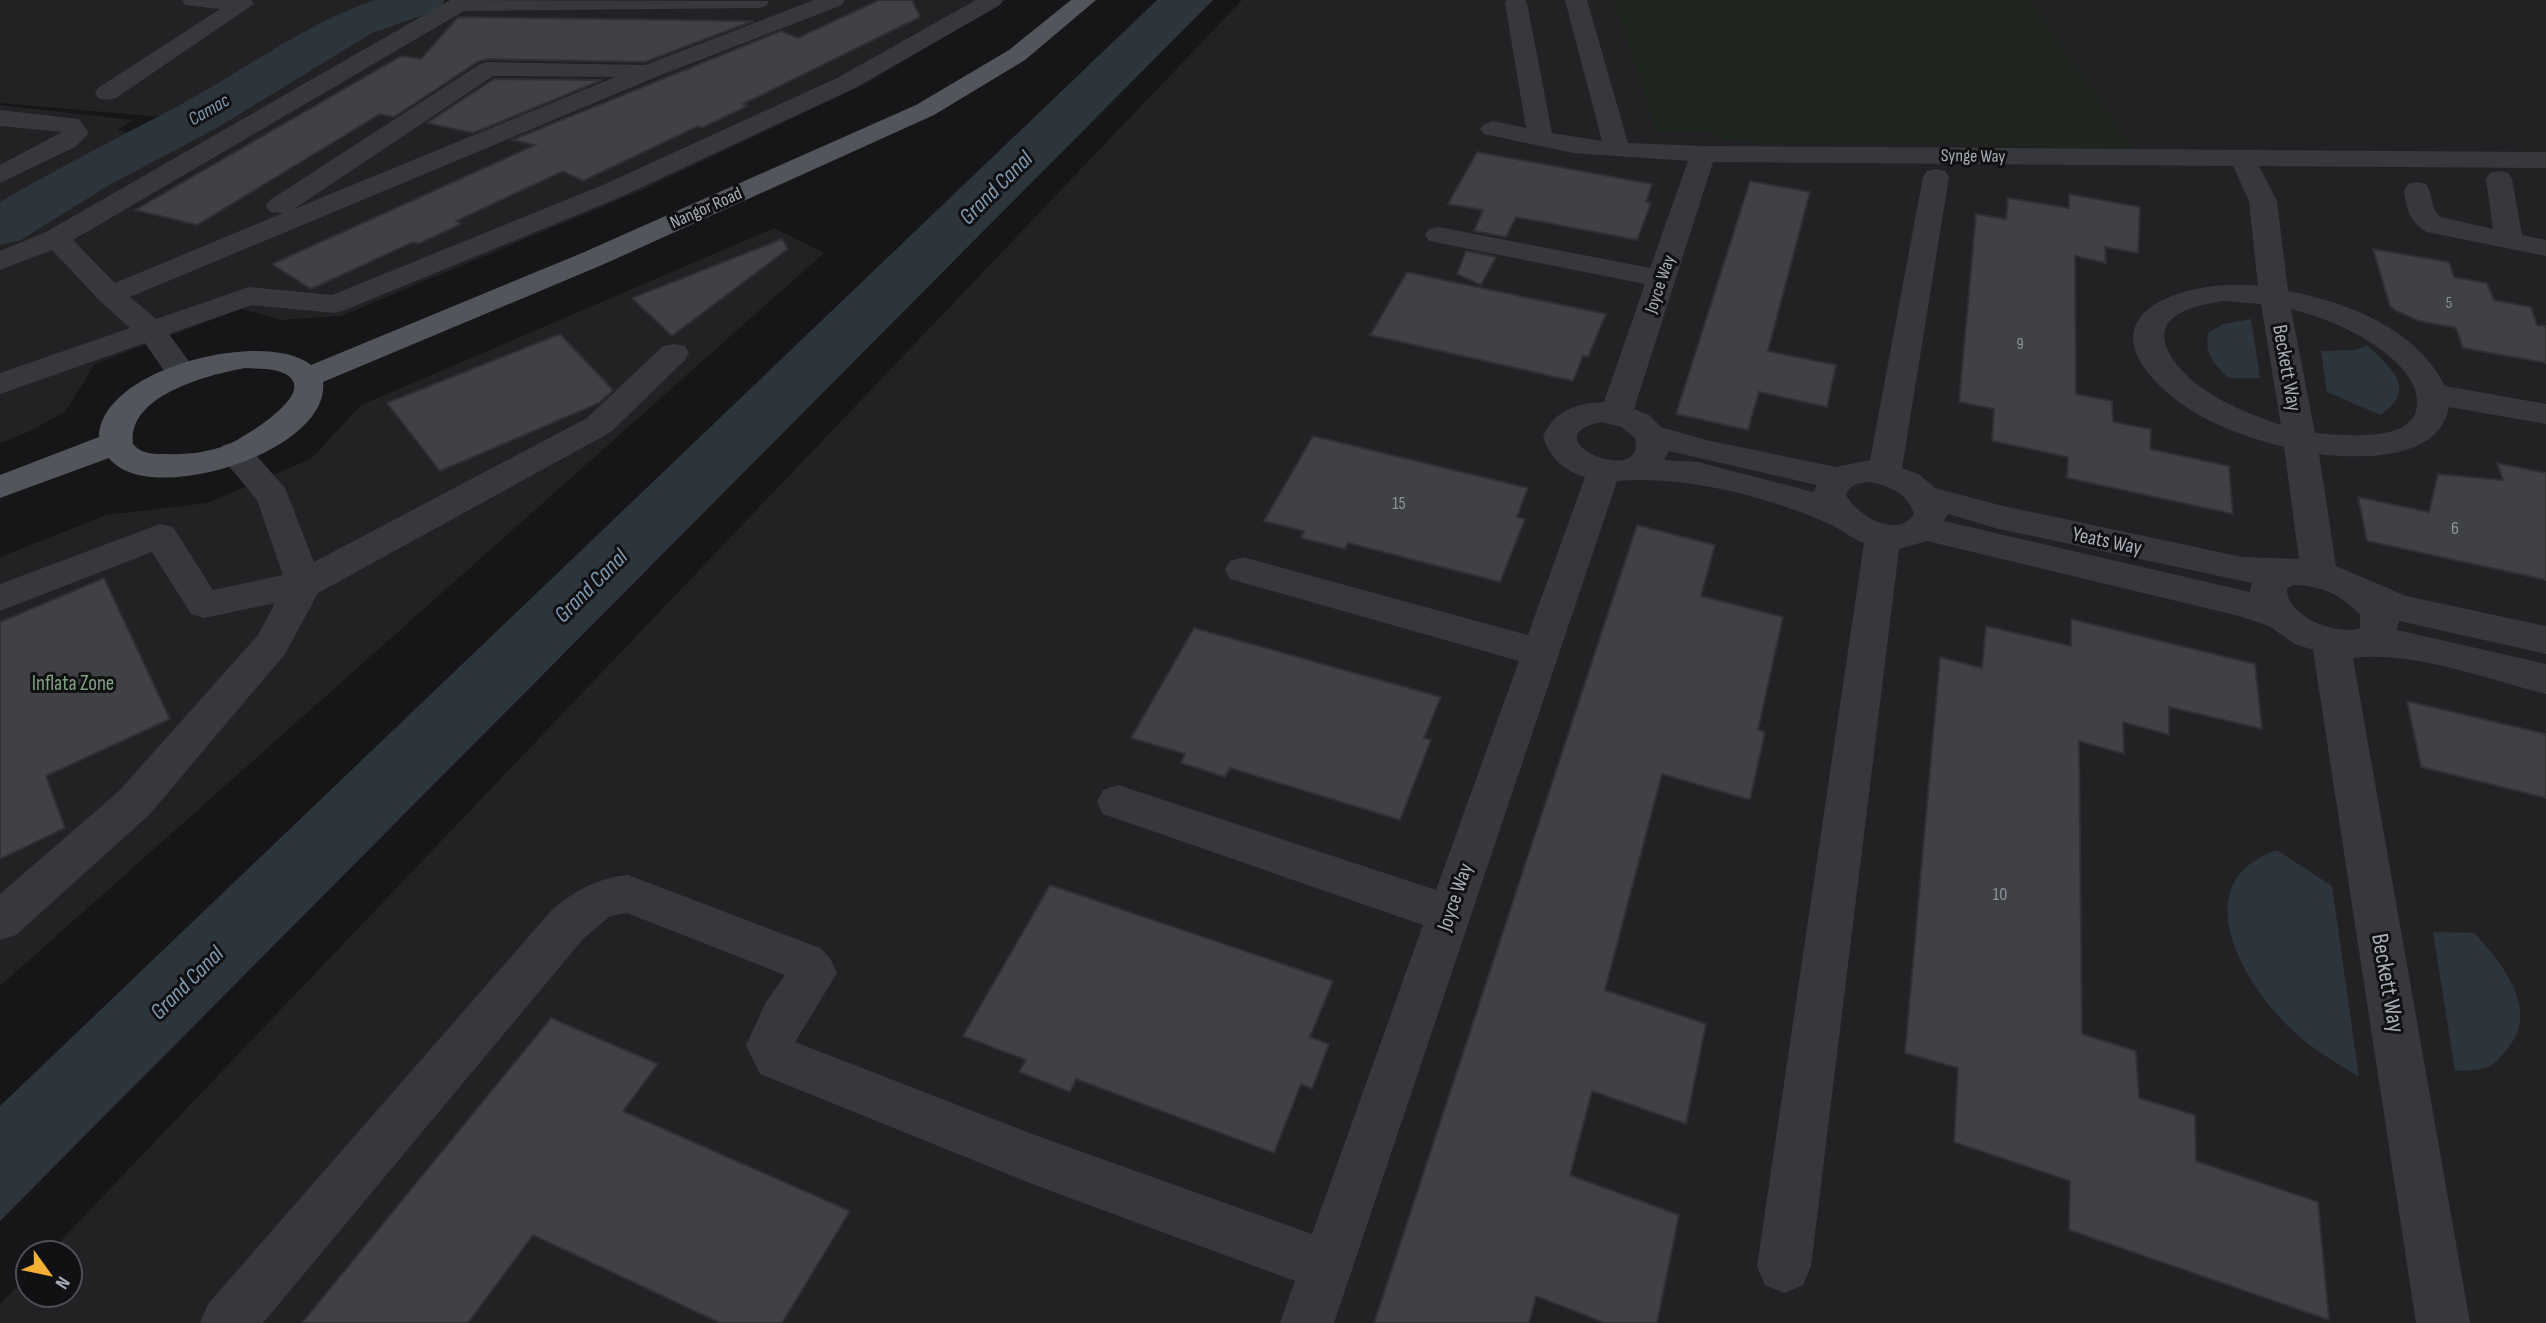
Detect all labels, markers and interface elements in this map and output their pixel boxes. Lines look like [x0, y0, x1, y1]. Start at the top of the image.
water label: Camac [184, 89, 234, 131]
water label: Grand Canal [953, 145, 1039, 231]
street label: Synge Way [1941, 145, 2005, 167]
street label: Nangor Road [667, 183, 745, 233]
street label: Joyce Way [1640, 252, 1680, 317]
house number: 5 [2446, 294, 2452, 313]
street label: Beckett Way [2267, 323, 2307, 413]
house number: 9 [2016, 335, 2024, 354]
house number: 15 [1392, 493, 1406, 514]
house number: 6 [2451, 518, 2459, 539]
street label: Yeats Way [2070, 521, 2144, 561]
water label: Grand Canal [548, 543, 634, 629]
park label: Inflata Zone [32, 671, 114, 696]
street label: Joyce Way [1431, 860, 1478, 935]
house number: 10 [1993, 884, 2007, 905]
street label: Beckett Way [2365, 931, 2411, 1035]
water label: Grand Canal [144, 940, 230, 1026]
north arrow [14, 1239, 84, 1309]
text: N [50, 1272, 74, 1293]

